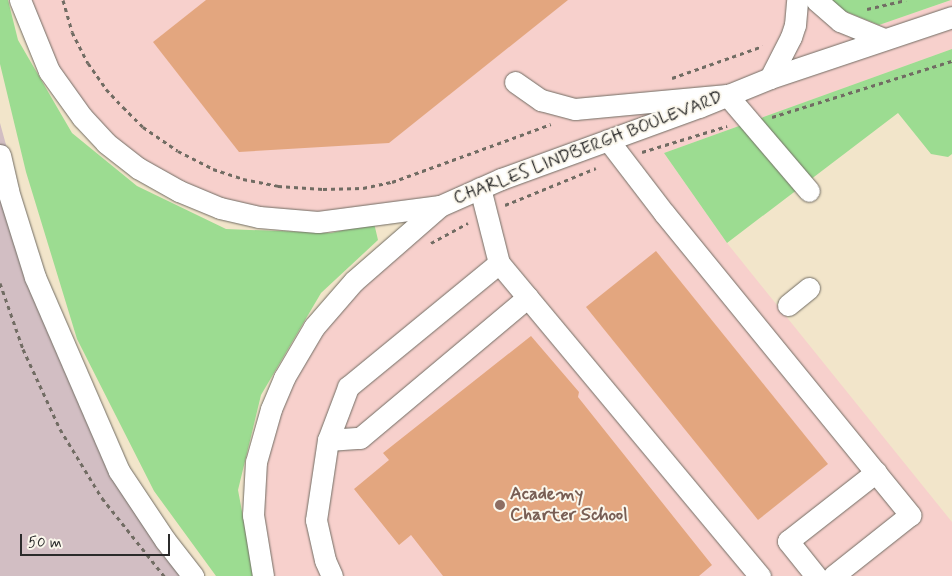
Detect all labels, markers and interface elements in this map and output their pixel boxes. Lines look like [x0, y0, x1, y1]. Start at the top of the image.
street label: CHARLES LINDBERGH BOULEVARD [447, 85, 729, 211]
place label: Academy Charter School [510, 484, 628, 526]
marker: Academy Charter School [494, 499, 506, 511]
scale bar [22, 524, 172, 556]
text: 50 m [28, 533, 62, 553]

